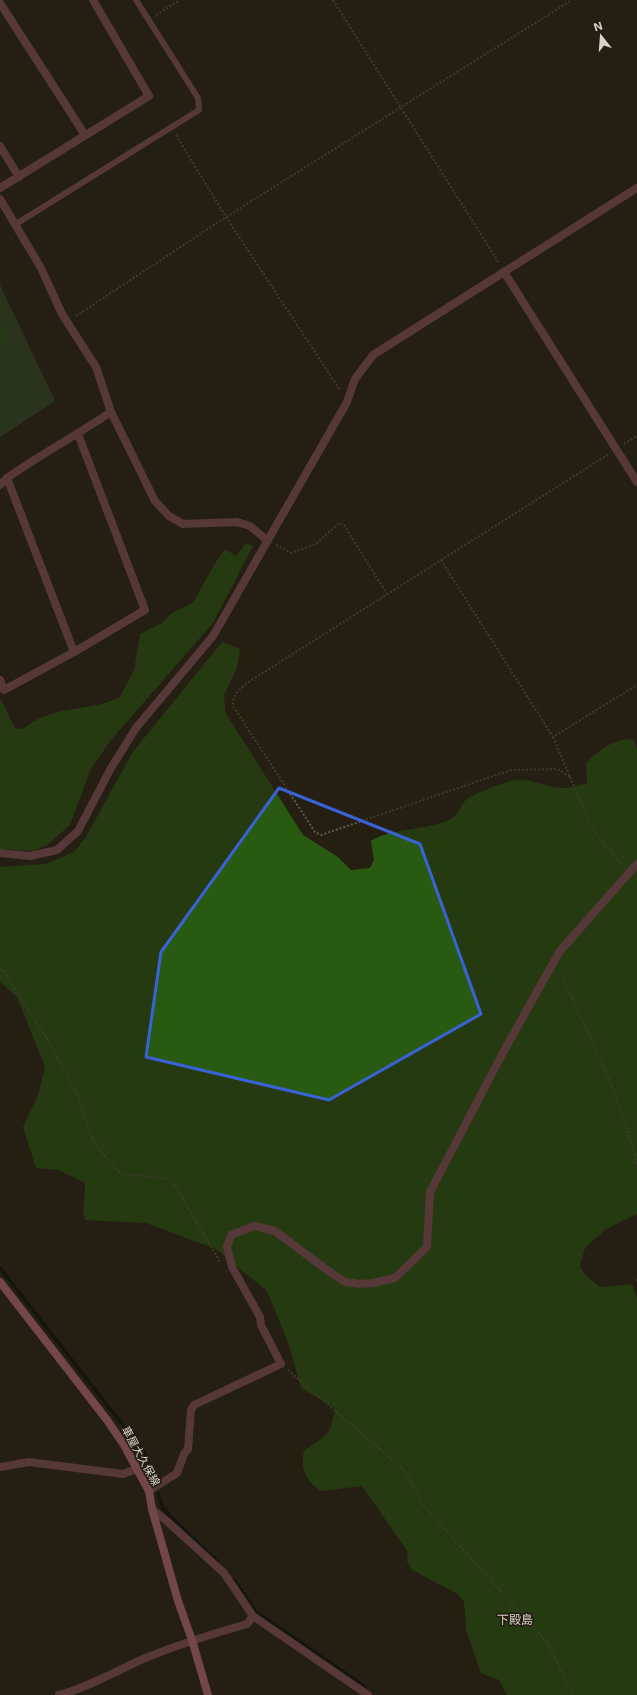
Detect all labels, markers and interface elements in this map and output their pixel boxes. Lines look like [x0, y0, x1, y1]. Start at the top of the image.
north arrow [581, 16, 621, 56]
text: N [592, 19, 604, 34]
street label: 車屋大久保線 [119, 1424, 163, 1488]
district label: 下殿島 [497, 1612, 533, 1627]

